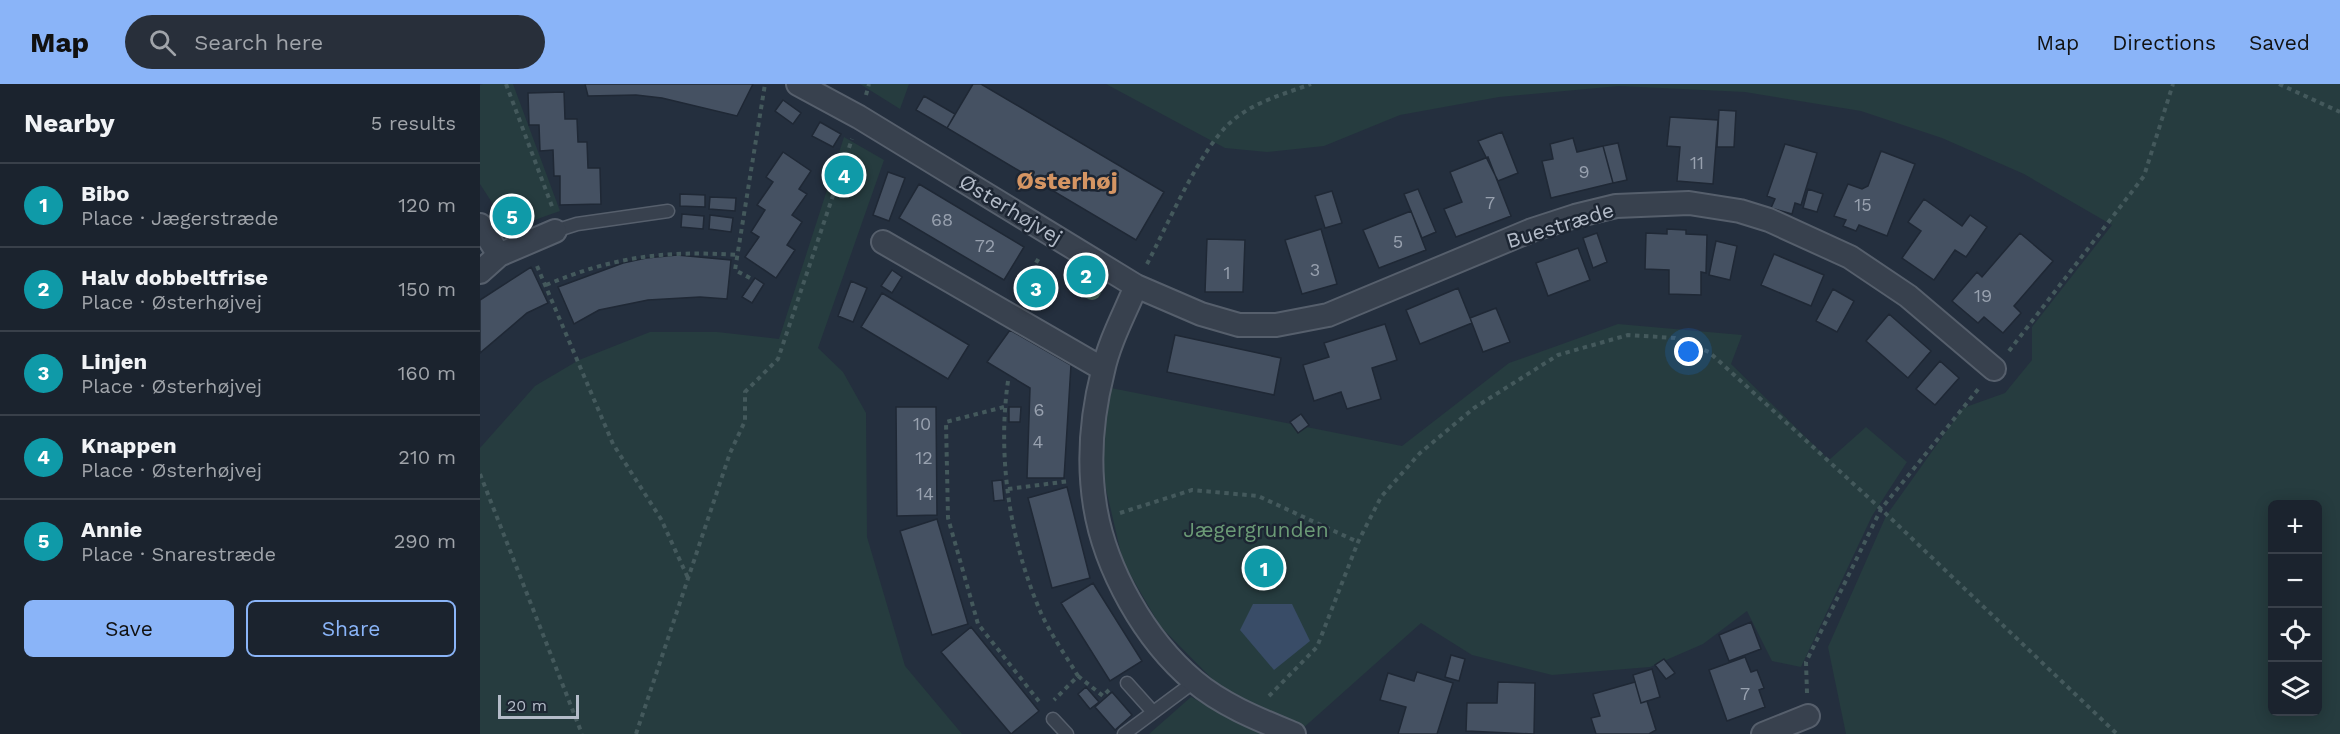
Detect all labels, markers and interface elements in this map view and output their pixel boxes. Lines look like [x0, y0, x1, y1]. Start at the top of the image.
search box [125, 15, 545, 69]
text: Map [30, 26, 89, 59]
icon: search [146, 26, 179, 59]
text: Search here [194, 30, 323, 55]
text: Map [2036, 30, 2079, 55]
text: Directions [2112, 30, 2216, 55]
text: Saved [2249, 30, 2310, 55]
text: Nearby [24, 108, 115, 138]
text: 5 results [371, 111, 456, 135]
pin: 4 [824, 152, 864, 197]
house number: 11 [1690, 152, 1704, 173]
house number: 9 [1578, 161, 1590, 182]
district label: Østerhøj [1016, 167, 1118, 195]
street label: Østerhøjvej [955, 168, 1067, 250]
text: Bibo [81, 181, 129, 206]
house number: 7 [1485, 192, 1495, 213]
text: 1 [39, 193, 48, 217]
text: 120 m [398, 193, 456, 217]
pin: 5 [492, 194, 531, 238]
house number: 15 [1854, 194, 1872, 215]
street label: Buestræde [1503, 197, 1617, 253]
text: Place · Jægerstræde [81, 206, 279, 230]
house number: 68 [931, 209, 953, 230]
house number: 5 [1393, 231, 1403, 252]
house number: 72 [975, 235, 995, 256]
pin: 2 [1066, 252, 1106, 297]
house number: 3 [1310, 259, 1320, 280]
house number: 1 [1223, 262, 1231, 283]
text: Halv dobbeltfrise [81, 265, 268, 290]
pin: 3 [1016, 266, 1056, 310]
text: 2 [38, 277, 49, 301]
text: 150 m [398, 277, 456, 301]
house number: 19 [1974, 285, 1992, 306]
text: Place · Østerhøjvej [81, 290, 262, 314]
your location [1674, 337, 1703, 366]
text: Linjen [81, 349, 147, 374]
text: 3 [38, 361, 49, 385]
text: 160 m [398, 361, 456, 385]
text: Place · Østerhøjvej [81, 374, 262, 398]
house number: 6 [1034, 399, 1044, 420]
house number: 10 [913, 413, 931, 434]
house number: 4 [1033, 431, 1044, 452]
text: Knappen [81, 433, 177, 458]
text: 4 [37, 445, 50, 469]
text: 210 m [398, 445, 456, 469]
house number: 12 [915, 447, 933, 468]
text: Place · Østerhøjvej [81, 458, 262, 482]
house number: 14 [916, 483, 934, 504]
map controls [2268, 500, 2322, 716]
button: + [2268, 500, 2322, 554]
text: Annie [81, 517, 142, 542]
park label: Jægergrunden [1183, 517, 1329, 542]
text: 5 [38, 529, 49, 553]
text: 290 m [394, 529, 456, 553]
text: Place · Snarestræde [81, 542, 276, 566]
pin: 1 [1244, 546, 1284, 590]
button: − [2268, 554, 2322, 608]
button: Save [24, 600, 234, 657]
button: Share [246, 600, 456, 657]
button: locate [2268, 608, 2322, 662]
button: layers [2268, 662, 2322, 716]
house number: 7 [1740, 683, 1750, 704]
scale bar [498, 692, 579, 720]
text: 20 m [507, 696, 547, 715]

